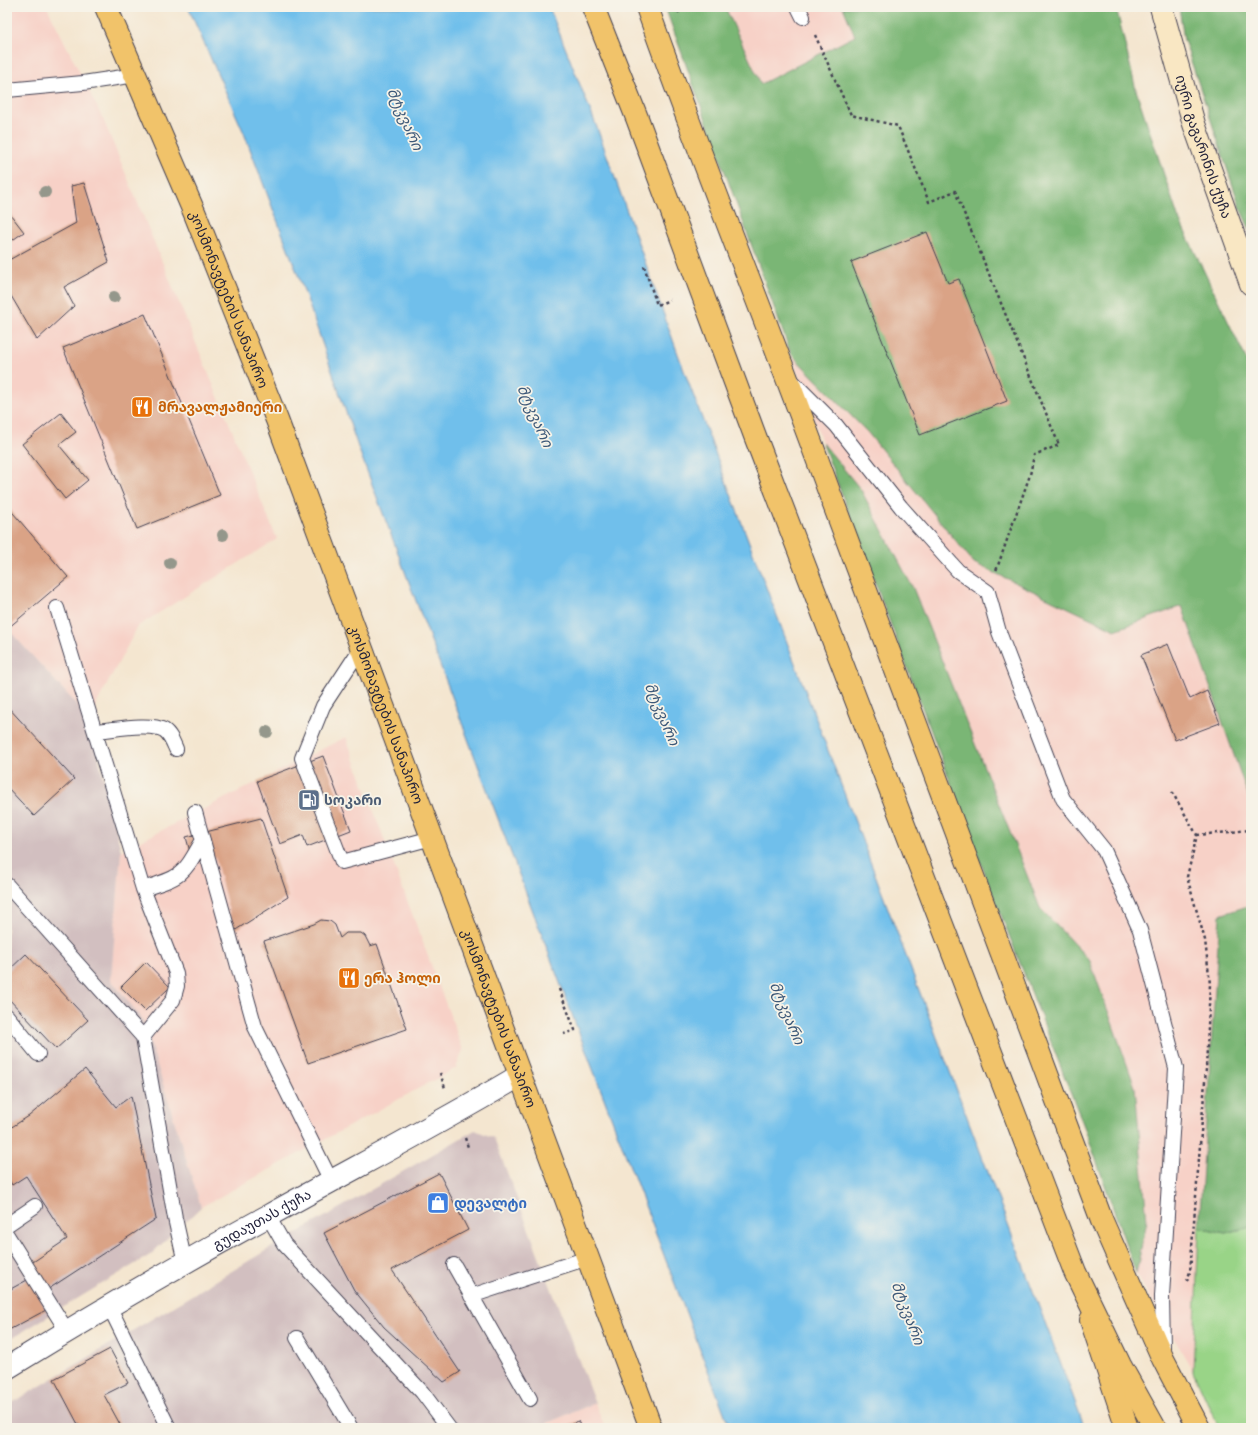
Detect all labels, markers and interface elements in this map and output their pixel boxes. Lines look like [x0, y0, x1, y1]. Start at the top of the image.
street label: იური გაგარინის ქუჩა [1169, 73, 1235, 222]
water label: მტკვარი [380, 85, 427, 156]
street label: კოსმონავტების სანაპირო [183, 208, 271, 392]
water label: მტკვარი [510, 382, 557, 453]
restaurant icon: მრავალჟამიერი [129, 394, 155, 420]
place label: მრავალჟამიერი [158, 399, 282, 419]
street label: კოსმონავტების სანაპირო [342, 623, 427, 807]
water label: მტკვარი [637, 680, 684, 751]
fuel station icon: სოკარი [296, 787, 322, 813]
place label: სოკარი [324, 792, 382, 812]
street label: კოსმონავტების სანაპირო [455, 926, 539, 1111]
restaurant icon: ერა ჰოლი [336, 965, 362, 991]
place label: ერა ჰოლი [364, 970, 441, 990]
water label: მტკვარი [762, 979, 809, 1050]
street label: გუდაუთას ქუჩა [210, 1186, 316, 1256]
shop icon: დევალტი [425, 1190, 451, 1216]
place label: დევალტი [454, 1195, 527, 1215]
water label: მტკვარი [884, 1279, 929, 1350]

